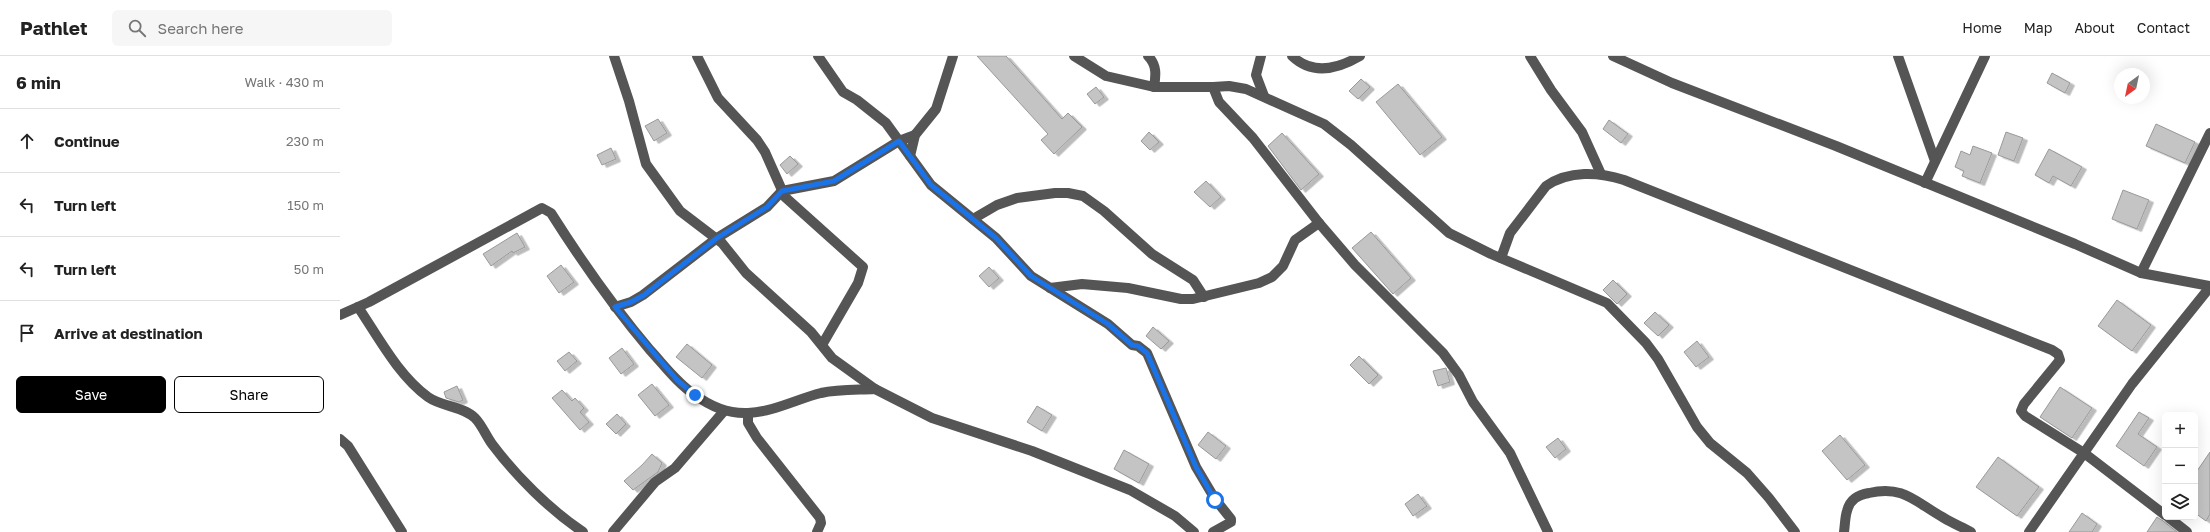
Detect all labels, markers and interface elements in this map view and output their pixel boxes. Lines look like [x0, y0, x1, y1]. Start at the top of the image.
search box [112, 10, 392, 46]
text: Pathlet [20, 16, 88, 39]
icon: search [126, 17, 148, 39]
text: Search here [158, 19, 244, 37]
text: Home [1962, 19, 2002, 36]
text: Map [2024, 19, 2052, 36]
text: About [2074, 19, 2115, 36]
text: Contact [2137, 19, 2190, 36]
north arrow [2114, 68, 2150, 104]
text: 6 min [16, 72, 61, 93]
text: Walk · 430 m [244, 74, 324, 90]
icon: ahead [16, 130, 38, 152]
text: Continue [54, 132, 120, 150]
text: 230 m [286, 133, 324, 149]
icon: left [16, 194, 38, 216]
text: Turn left [54, 196, 116, 214]
text: 150 m [287, 197, 324, 213]
icon: left [16, 258, 38, 280]
text: Turn left [54, 260, 116, 278]
text: 50 m [294, 261, 324, 277]
icon: arrive [16, 322, 38, 344]
text: Arrive at destination [54, 324, 203, 342]
button: Save [16, 376, 166, 413]
button: Share [174, 376, 324, 413]
route end [686, 386, 704, 404]
map controls [2162, 412, 2198, 520]
button: + [2162, 412, 2198, 448]
button: − [2162, 448, 2198, 484]
button: layers [2162, 484, 2198, 520]
route start [1206, 491, 1224, 509]

